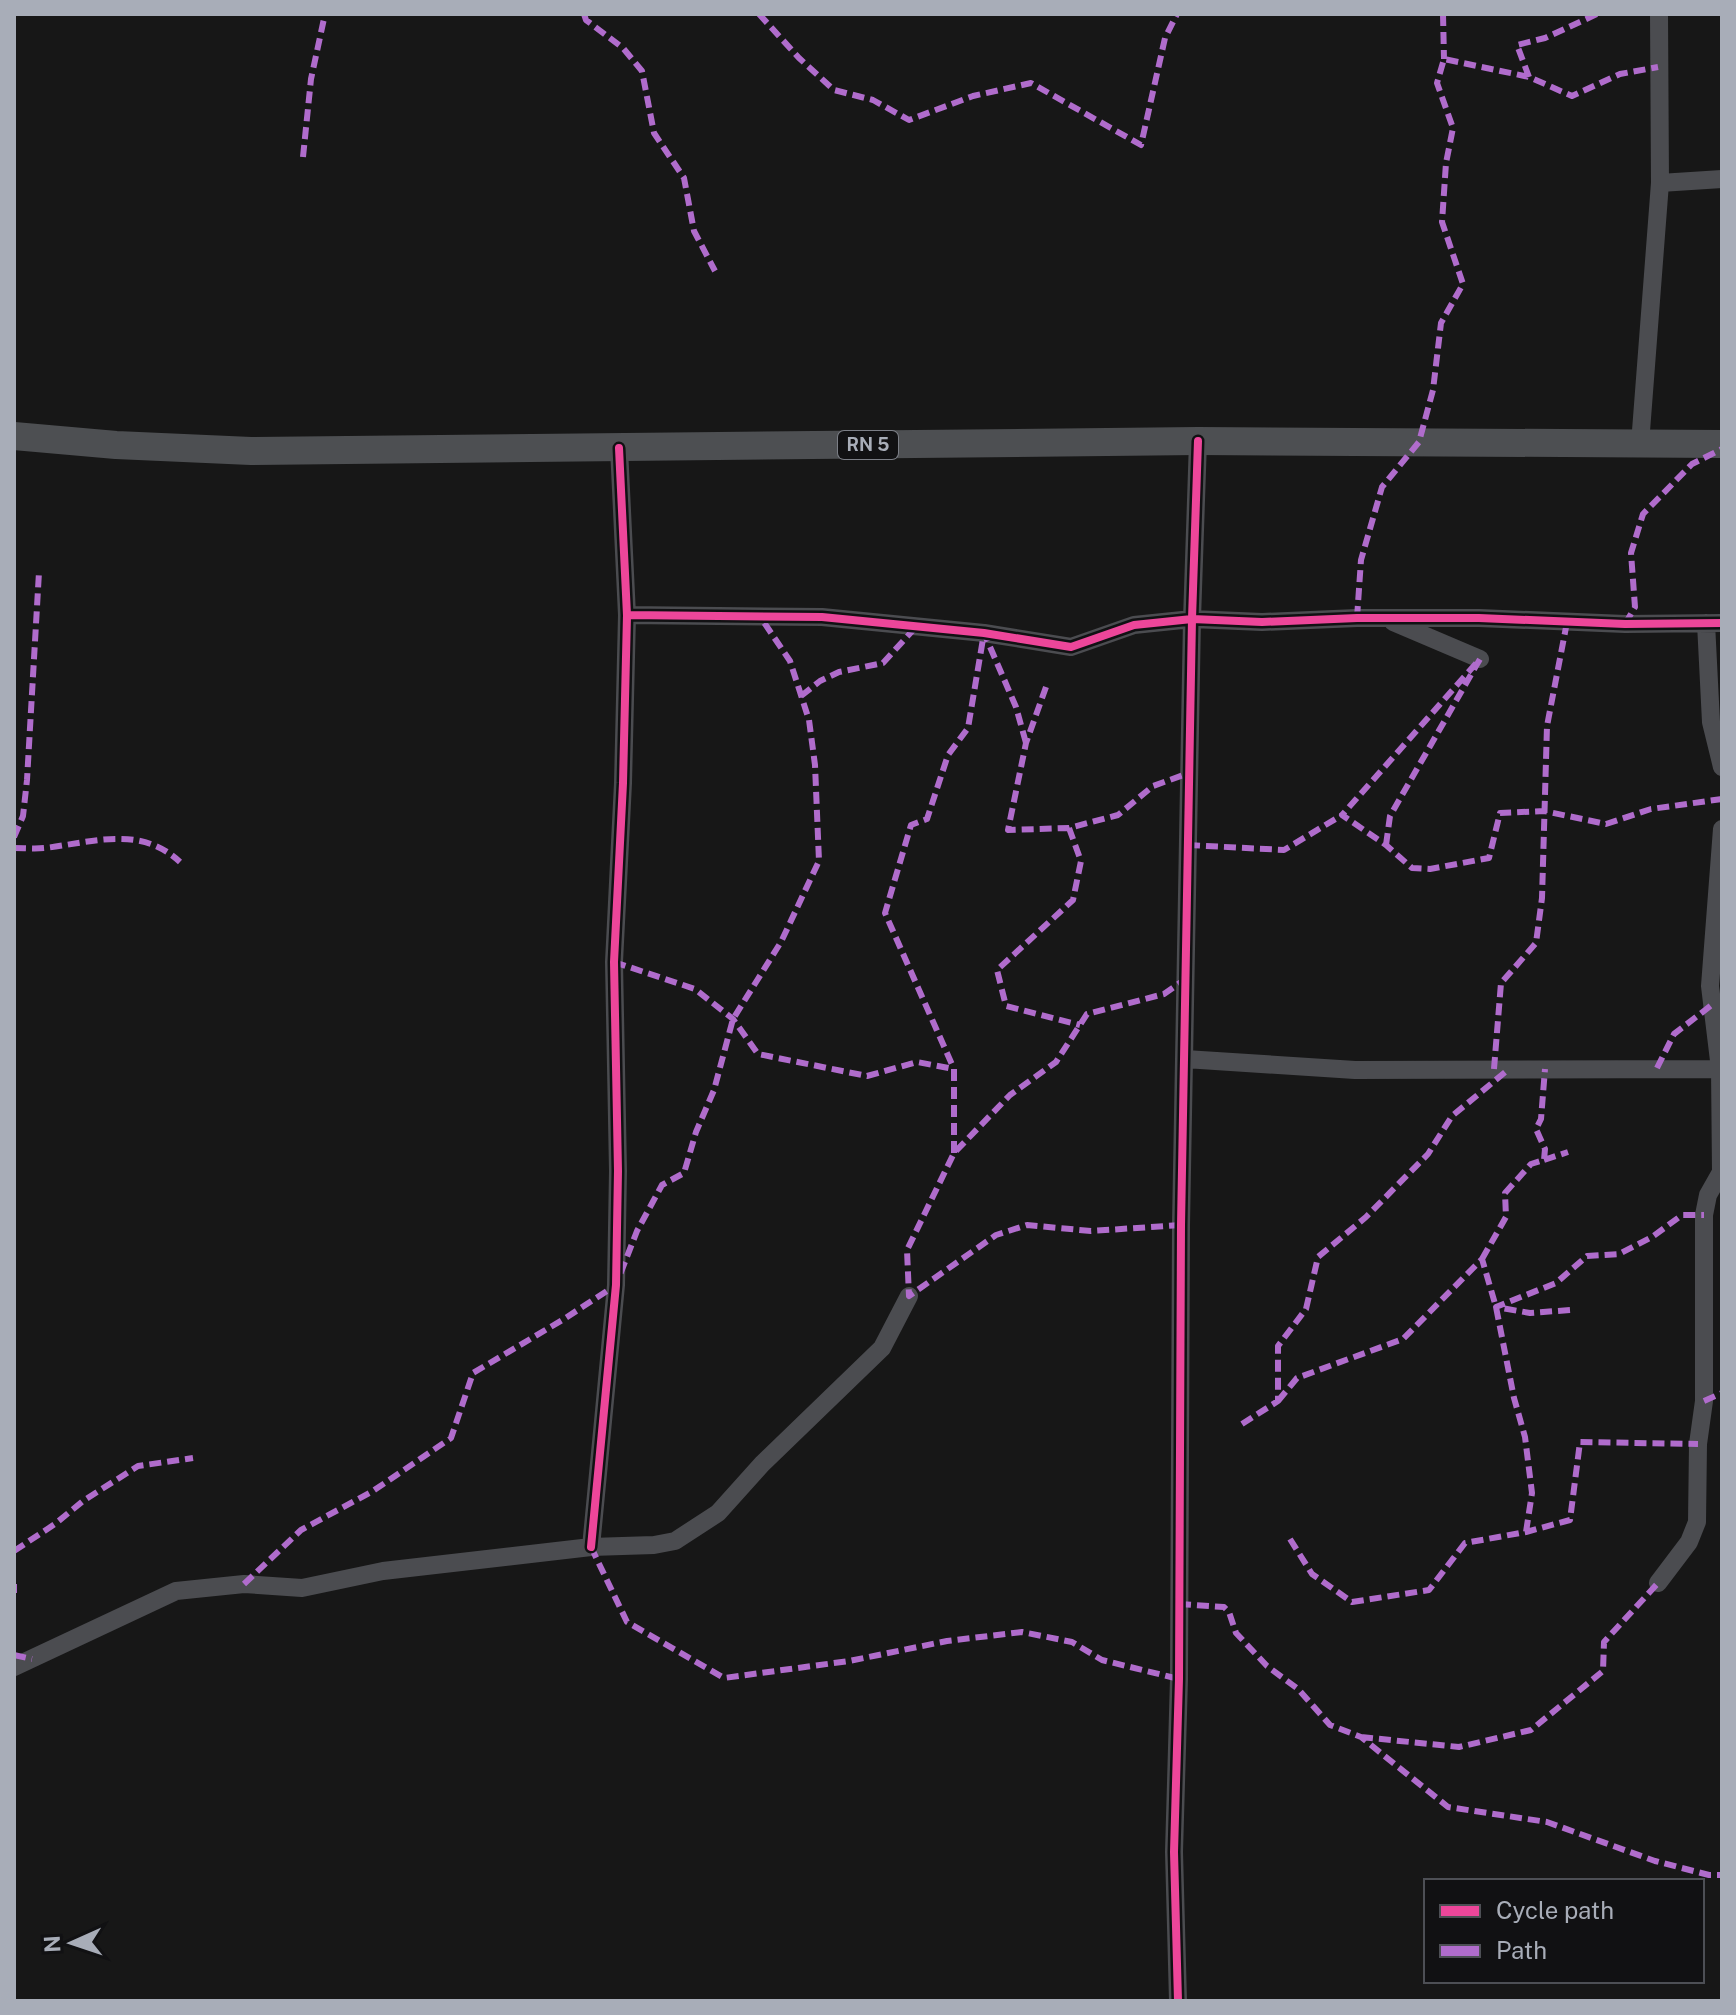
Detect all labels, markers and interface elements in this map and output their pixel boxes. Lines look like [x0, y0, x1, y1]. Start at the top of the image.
road number: RN 5 [838, 431, 898, 459]
legend [1424, 1879, 1704, 1983]
text: Cycle path [1496, 1896, 1614, 1924]
north arrow [32, 1903, 112, 1983]
text: N [39, 1935, 65, 1953]
text: Path [1496, 1936, 1547, 1964]

